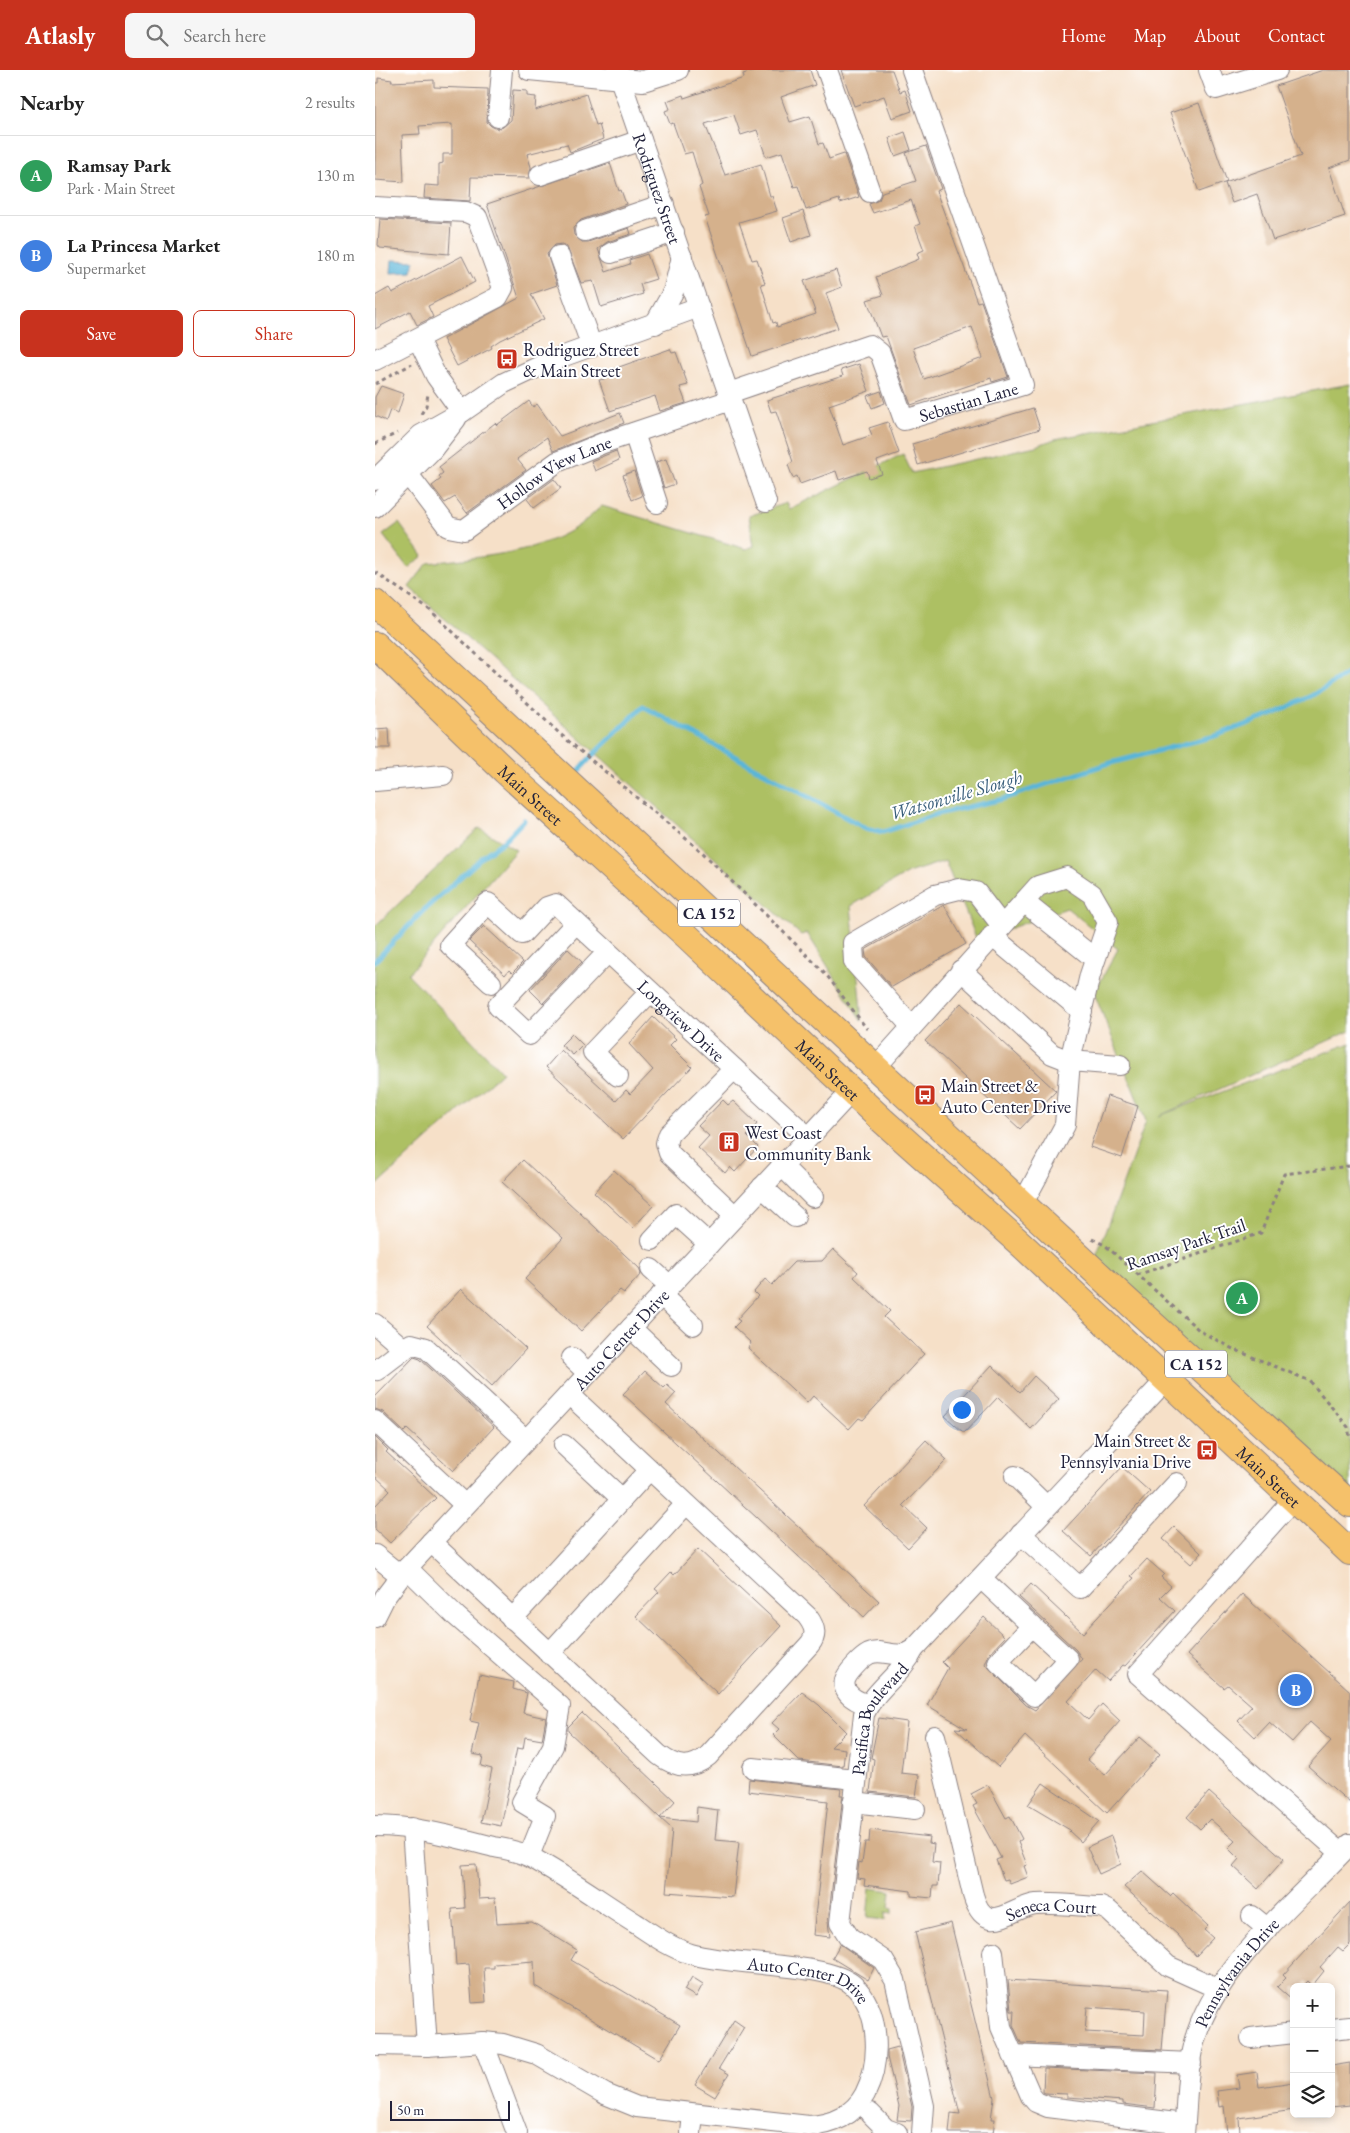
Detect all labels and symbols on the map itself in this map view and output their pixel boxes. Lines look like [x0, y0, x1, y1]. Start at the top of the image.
street label: Rodriguez Street [628, 130, 688, 247]
place label: Rodriguez Street & Main Street [523, 338, 639, 382]
bus stop icon: Rodriguez Street & Main Street [495, 347, 519, 371]
street label: Sebastian Lane [916, 376, 1021, 426]
street label: Hollow View Lane [492, 430, 614, 514]
street label: Main Street [493, 759, 569, 830]
water label: Watsonville Slough [887, 764, 1025, 826]
road number: CA 152 [678, 900, 740, 926]
street label: Longview Drive [633, 974, 730, 1066]
street label: Main Street [791, 1033, 866, 1105]
place label: Main Street & Auto Center Drive [940, 1074, 1071, 1118]
bus stop icon: Main Street & Auto Center Drive [913, 1083, 937, 1107]
place label: West Coast Community Bank [745, 1121, 871, 1165]
building icon: West Coast Community Bank [717, 1130, 741, 1154]
street label: Ramsay Park Trail [1123, 1213, 1249, 1275]
pin: A [1226, 1279, 1258, 1317]
street label: Auto Center Drive [567, 1283, 674, 1395]
road number: CA 152 [1165, 1350, 1227, 1378]
your location [949, 1397, 975, 1423]
place label: Main Street & Pennsylvania Drive [1060, 1429, 1191, 1473]
bus stop icon: Main Street & Pennsylvania Drive [1195, 1438, 1219, 1462]
street label: Main Street [1232, 1441, 1307, 1512]
street label: Pacifica Boulevard [846, 1656, 913, 1776]
pin: B [1280, 1671, 1312, 1709]
street label: Seneca Court [1001, 1892, 1098, 1926]
street label: Pennsylvania Drive [1189, 1912, 1283, 2031]
street label: Auto Center Drive [745, 1951, 876, 2007]
scale bar [390, 2098, 510, 2121]

